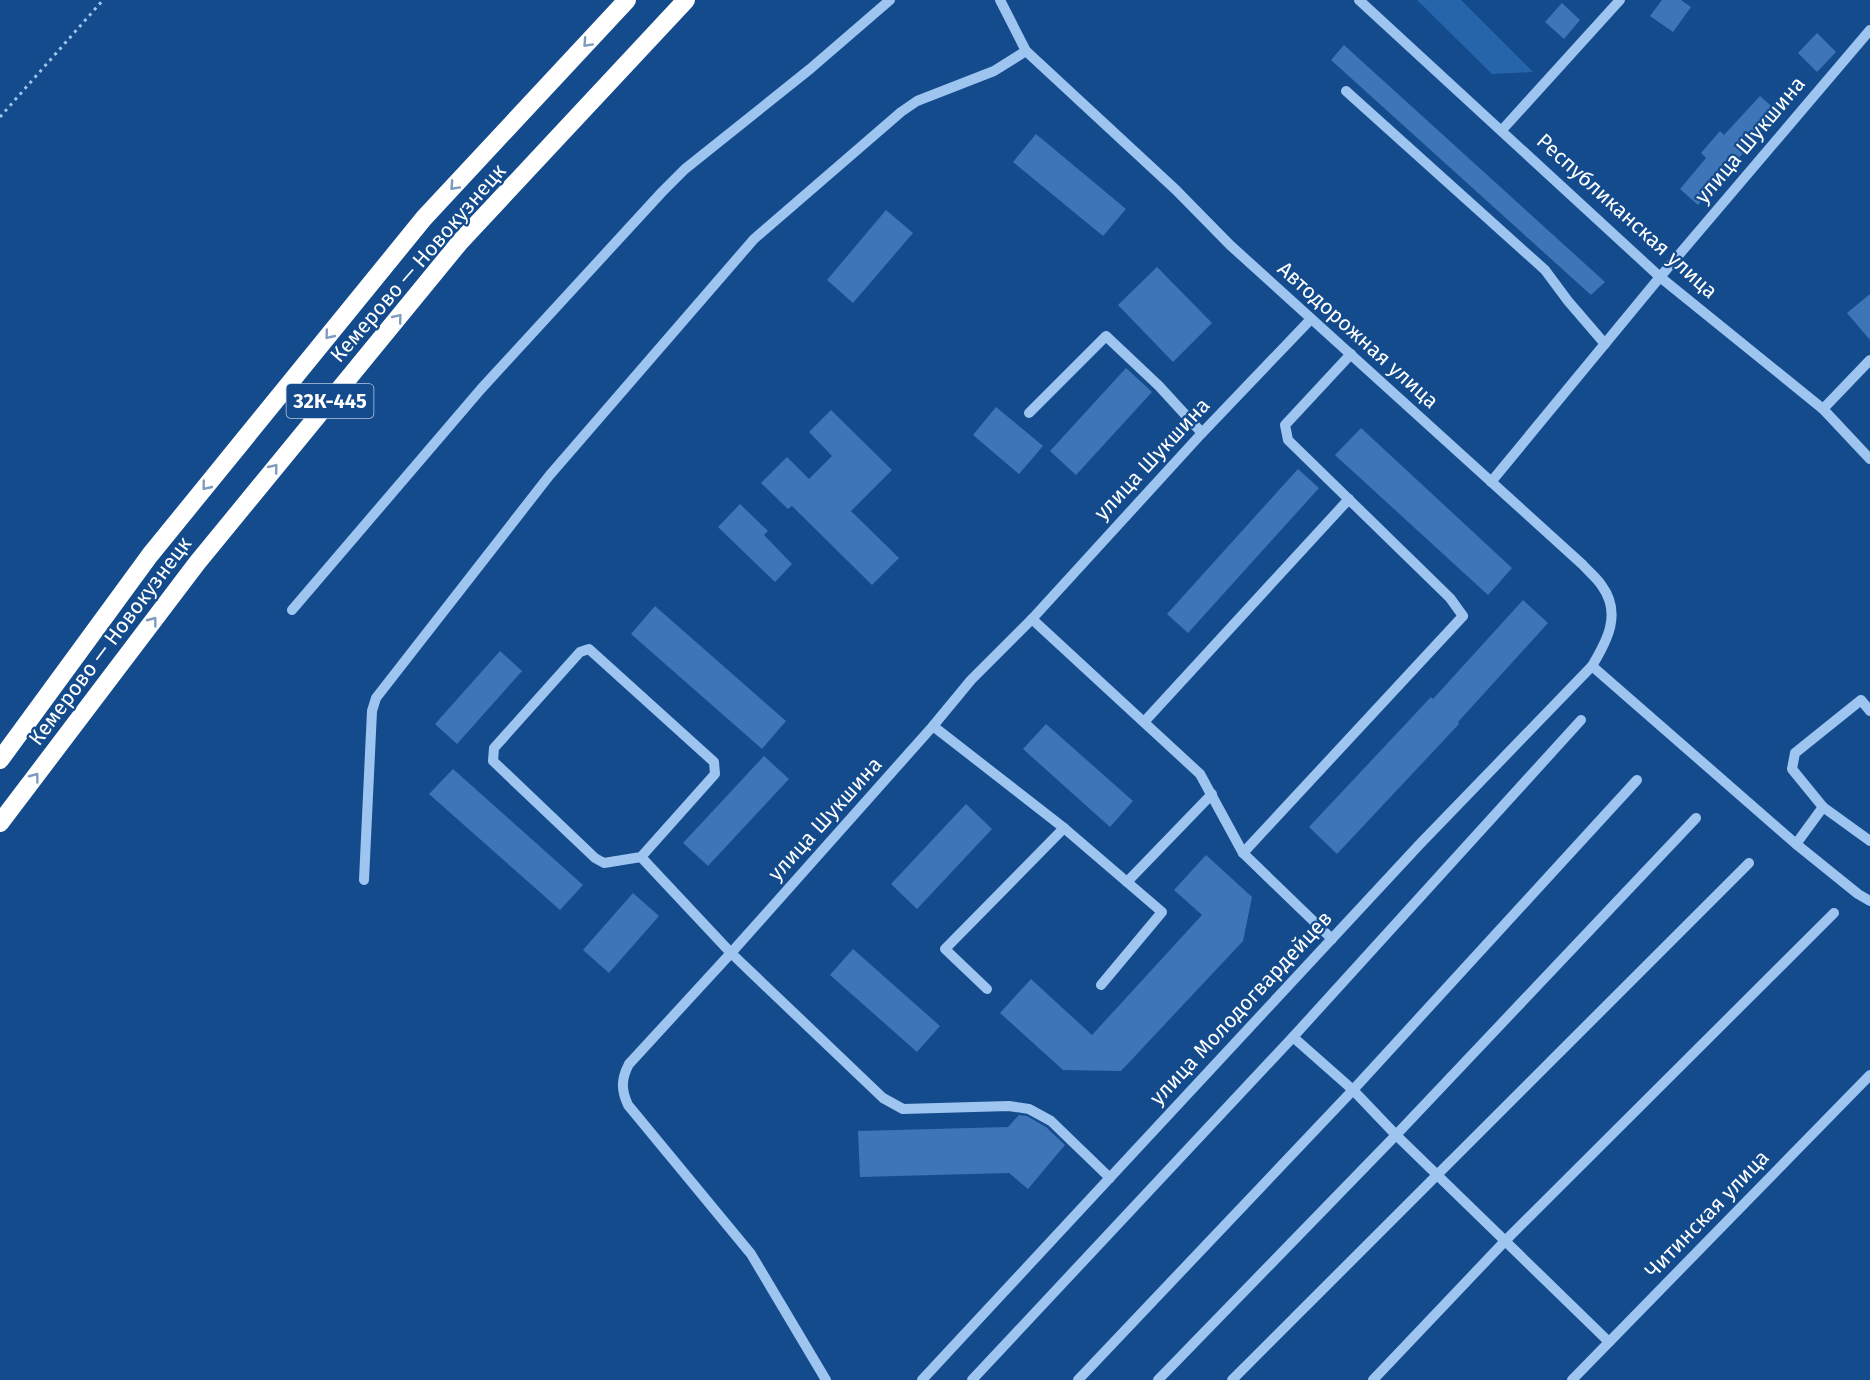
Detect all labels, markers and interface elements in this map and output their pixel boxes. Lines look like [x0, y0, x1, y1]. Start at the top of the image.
one-way arrow [583, 36, 594, 47]
street label: улица Шукшина [1689, 71, 1811, 209]
street label: Республиканская улица [1531, 128, 1723, 304]
street label: Кемерово — Новокузнецк [325, 158, 511, 368]
one-way arrow [451, 178, 462, 189]
street label: Автодорожная улица [1272, 256, 1444, 414]
one-way arrow [391, 314, 402, 325]
one-way arrow [325, 328, 336, 339]
road number: 32К-445 [286, 384, 374, 418]
street label: улица Шукшина [1089, 392, 1215, 526]
one-way arrow [267, 464, 278, 475]
one-way arrow [202, 479, 213, 490]
street label: Кемерово — Новокузнецк [23, 531, 197, 751]
one-way arrow [145, 617, 156, 628]
street label: улица Шукшина [763, 752, 887, 886]
one-way arrow [28, 772, 39, 783]
street label: улица Молодогвардейцев [1144, 906, 1338, 1110]
street label: Читинская улица [1639, 1145, 1775, 1283]

